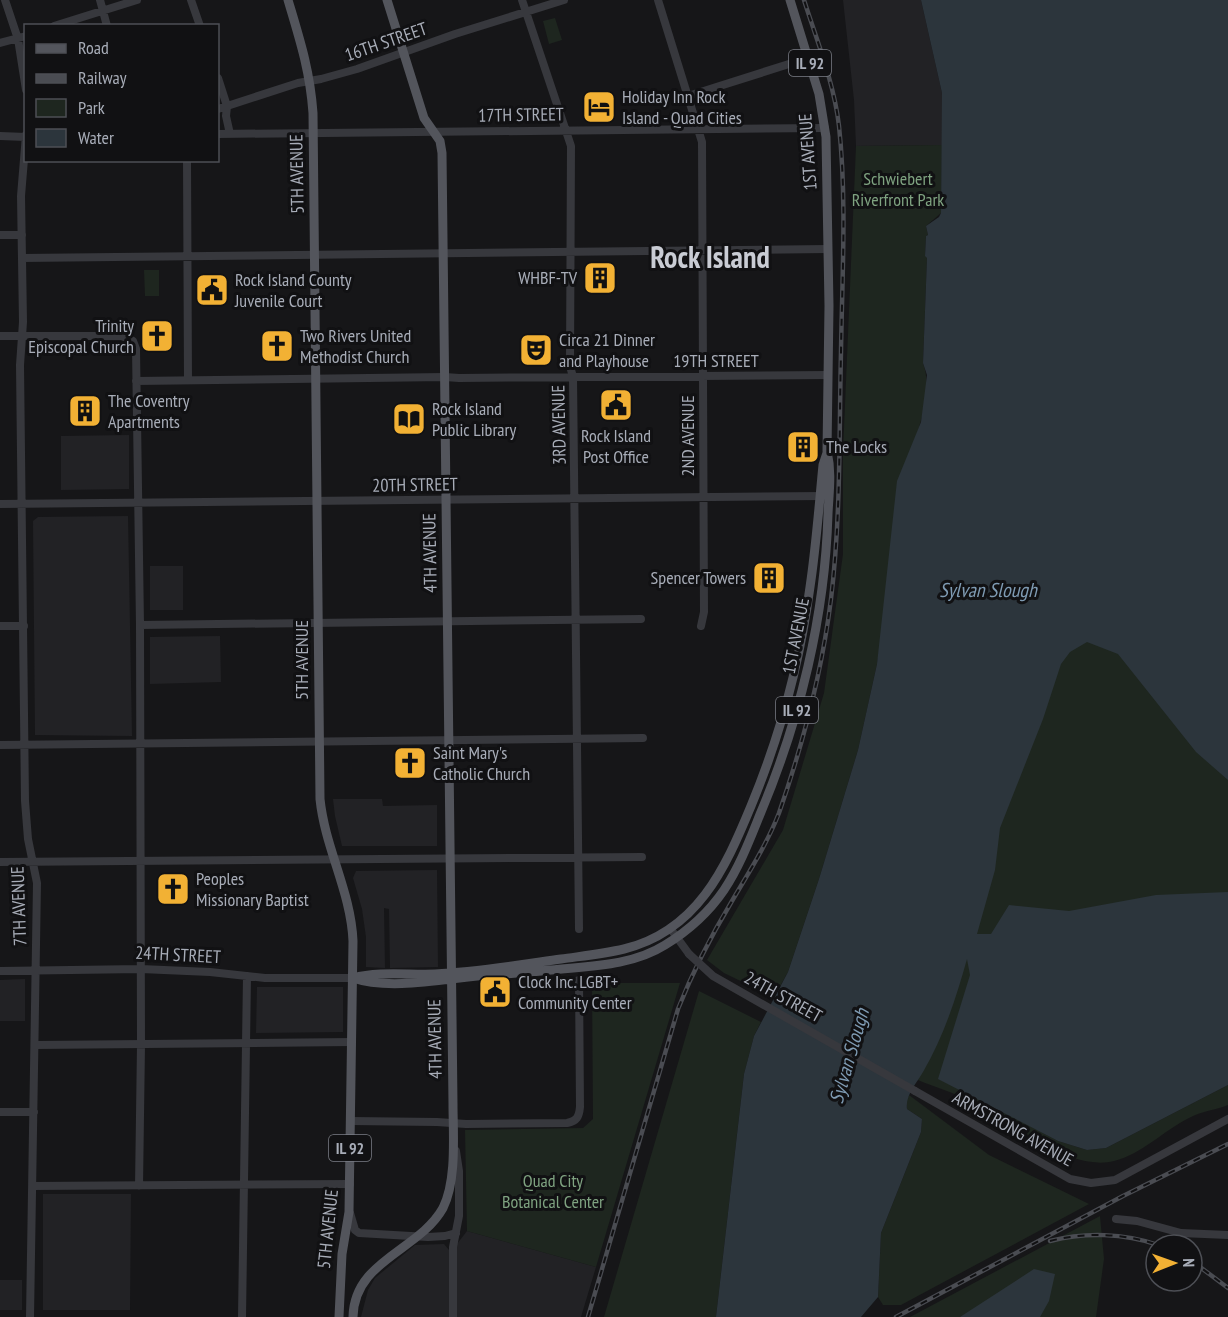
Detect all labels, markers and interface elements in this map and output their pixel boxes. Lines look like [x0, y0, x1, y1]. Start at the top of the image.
street label: 16TH STREET [342, 17, 430, 66]
legend [24, 24, 219, 162]
text: Road [78, 36, 109, 59]
road number: IL 92 [789, 50, 831, 76]
text: Railway [78, 66, 127, 89]
place label: Holiday Inn Rock Island - Quad Cities [622, 85, 742, 129]
hotel icon: Holiday Inn Rock Island - Quad Cities [581, 89, 617, 125]
text: Park [78, 96, 105, 119]
street label: 17TH STREET [478, 102, 564, 127]
street label: 1ST AVENUE [793, 113, 822, 191]
text: Water [78, 126, 114, 149]
street label: 5TH AVENUE [284, 134, 309, 214]
park label: Schwiebert Riverfront Park [852, 167, 944, 211]
district label: Rock Island [650, 237, 770, 276]
building icon: WHBF-TV [582, 260, 618, 296]
place label: WHBF-TV [518, 266, 578, 289]
place label: Rock Island County Juvenile Court [234, 268, 352, 312]
public building icon: Rock Island County Juvenile Court [194, 272, 230, 308]
place label: Trinity Episcopal Church [28, 314, 134, 358]
church icon: Trinity Episcopal Church [139, 318, 175, 354]
place label: Two Rivers United Methodist Church [300, 324, 411, 368]
church icon: Two Rivers United Methodist Church [259, 328, 295, 364]
place label: Circa 21 Dinner and Playhouse [559, 328, 655, 372]
theatre icon: Circa 21 Dinner and Playhouse [518, 332, 554, 368]
street label: 19TH STREET [673, 349, 759, 372]
street label: 3RD AVENUE [546, 385, 571, 465]
public building icon: Rock Island Post Office [598, 387, 634, 423]
place label: The Coventry Apartments [108, 389, 190, 433]
building icon: The Coventry Apartments [67, 393, 103, 429]
street label: 2ND AVENUE [676, 395, 699, 477]
place label: Rock Island Public Library [432, 397, 516, 441]
library icon: Rock Island Public Library [391, 401, 427, 437]
place label: Rock Island Post Office [581, 424, 651, 468]
building icon: The Locks [785, 429, 821, 465]
place label: The Locks [826, 435, 887, 458]
street label: 20TH STREET [372, 472, 458, 497]
street label: 4TH AVENUE [417, 513, 442, 593]
building icon: Spencer Towers [751, 560, 787, 596]
place label: Spencer Towers [651, 566, 746, 589]
water label: Sylvan Slough [939, 577, 1038, 603]
street label: 1ST AVENUE [777, 596, 814, 676]
street label: 5TH AVENUE [290, 620, 313, 700]
road number: IL 92 [776, 697, 818, 723]
place label: Saint Mary's Catholic Church [433, 741, 530, 785]
church icon: Saint Mary's Catholic Church [392, 745, 428, 781]
street label: 7TH AVENUE [6, 866, 31, 946]
place label: Peoples Missionary Baptist [196, 867, 309, 911]
church icon: Peoples Missionary Baptist [155, 871, 191, 907]
street label: 24TH STREET [135, 941, 221, 968]
street label: 24TH STREET [740, 966, 826, 1027]
place label: Clock Inc. LGBT+ Community Center [518, 970, 632, 1014]
public building icon: Clock Inc. LGBT+ Community Center [477, 974, 513, 1010]
street label: 4TH AVENUE [422, 999, 447, 1079]
water label: Sylvan Slough [823, 1004, 875, 1106]
street label: ARMSTRONG AVENUE [949, 1086, 1078, 1171]
road number: IL 92 [329, 1135, 371, 1161]
park label: Quad City Botanical Center [502, 1169, 604, 1213]
street label: 5TH AVENUE [312, 1188, 343, 1270]
north arrow [1144, 1233, 1204, 1293]
text: N [1179, 1258, 1199, 1267]

